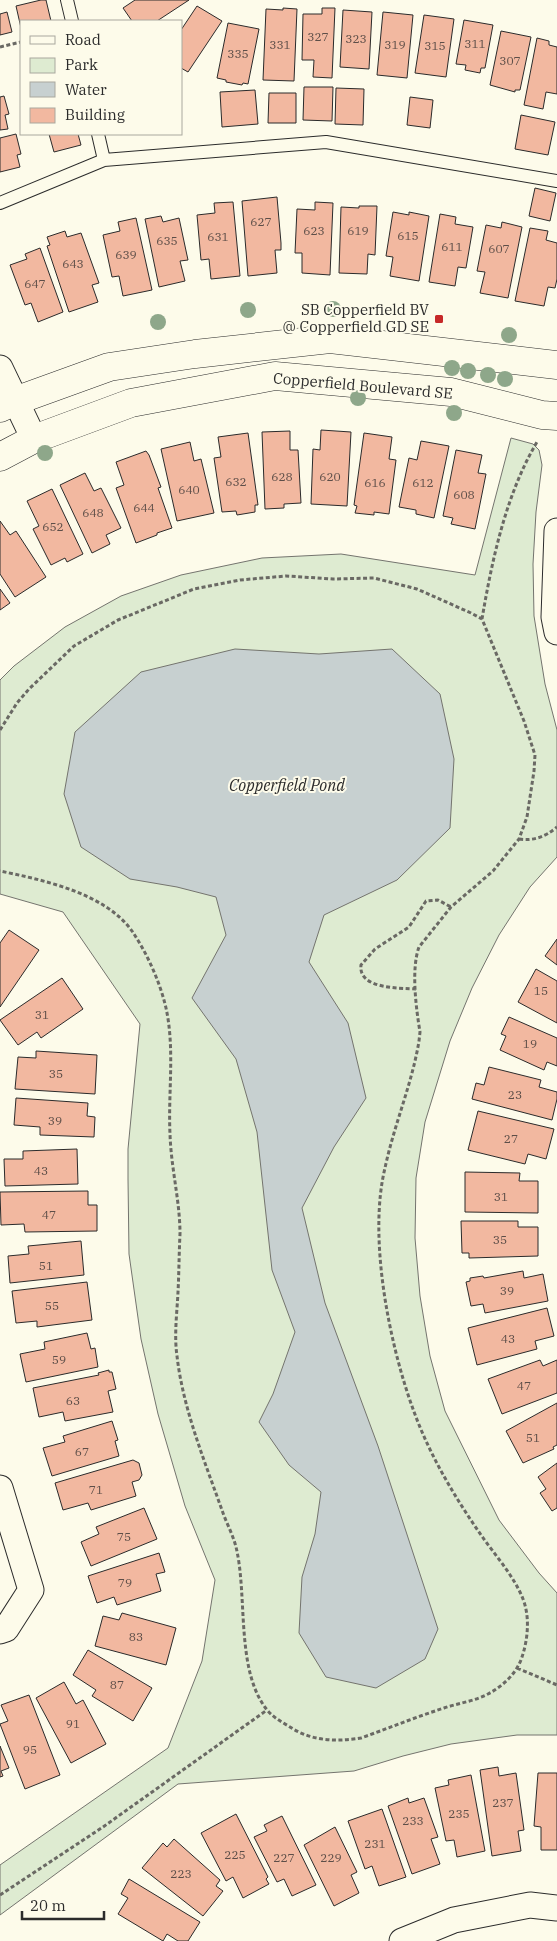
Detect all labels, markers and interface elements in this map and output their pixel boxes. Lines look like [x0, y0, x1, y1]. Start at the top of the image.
legend [20, 20, 182, 135]
house number: 327 [307, 29, 329, 44]
text: Road [65, 30, 101, 49]
house number: 323 [345, 31, 367, 46]
house number: 311 [464, 36, 486, 51]
house number: 331 [269, 37, 291, 52]
house number: 319 [384, 37, 406, 52]
house number: 315 [424, 38, 446, 53]
house number: 335 [227, 46, 249, 61]
house number: 307 [499, 53, 521, 68]
text: Park [65, 55, 98, 74]
text: Water [65, 80, 107, 99]
text: Building [65, 105, 125, 124]
house number: 627 [250, 214, 272, 229]
house number: 623 [303, 223, 325, 238]
house number: 619 [347, 223, 369, 238]
house number: 615 [397, 228, 419, 243]
house number: 631 [207, 229, 229, 244]
house number: 635 [156, 233, 178, 248]
house number: 611 [441, 239, 463, 254]
house number: 607 [488, 241, 510, 256]
house number: 639 [115, 247, 137, 262]
house number: 643 [62, 256, 84, 271]
house number: 647 [24, 276, 46, 291]
place label: SB Copperfield BV @ Copperfield GD SE [282, 300, 429, 336]
marker: SB Copperfield BV @ Copperfield GD SE [433, 313, 445, 325]
street label: Copperfield Boulevard SE [272, 368, 454, 403]
house number: 628 [271, 469, 293, 484]
house number: 620 [319, 469, 341, 484]
house number: 632 [225, 474, 247, 489]
house number: 616 [364, 475, 386, 490]
house number: 612 [412, 475, 434, 490]
house number: 640 [178, 482, 200, 497]
house number: 608 [453, 487, 475, 502]
house number: 644 [133, 500, 155, 515]
house number: 648 [82, 505, 104, 520]
house number: 652 [42, 519, 64, 534]
water label: Copperfield Pond [229, 775, 345, 795]
house number: 15 [534, 983, 548, 998]
house number: 31 [35, 1007, 49, 1022]
house number: 19 [523, 1036, 537, 1051]
house number: 35 [49, 1066, 63, 1081]
house number: 23 [508, 1087, 522, 1102]
house number: 39 [48, 1113, 62, 1128]
house number: 27 [504, 1131, 518, 1146]
house number: 43 [34, 1163, 48, 1178]
house number: 31 [494, 1189, 508, 1204]
house number: 47 [42, 1207, 56, 1222]
house number: 35 [493, 1232, 507, 1247]
house number: 51 [39, 1258, 53, 1273]
house number: 39 [500, 1283, 514, 1298]
house number: 55 [45, 1298, 59, 1313]
house number: 43 [501, 1331, 515, 1346]
house number: 59 [52, 1352, 66, 1367]
house number: 47 [517, 1378, 531, 1393]
house number: 63 [66, 1393, 80, 1408]
house number: 51 [526, 1430, 540, 1445]
house number: 67 [75, 1444, 89, 1459]
house number: 71 [89, 1482, 103, 1497]
house number: 75 [117, 1529, 131, 1544]
house number: 79 [118, 1575, 132, 1590]
house number: 83 [129, 1629, 143, 1644]
house number: 87 [110, 1677, 124, 1692]
house number: 91 [66, 1716, 80, 1731]
house number: 95 [23, 1742, 37, 1757]
house number: 237 [492, 1795, 514, 1810]
house number: 235 [448, 1806, 470, 1821]
house number: 233 [402, 1813, 424, 1828]
house number: 231 [364, 1836, 386, 1851]
house number: 225 [224, 1847, 246, 1862]
house number: 227 [273, 1850, 295, 1865]
house number: 229 [320, 1850, 342, 1865]
house number: 223 [170, 1866, 192, 1881]
scale bar [22, 1888, 105, 1920]
text: 20 m [30, 1896, 66, 1915]

